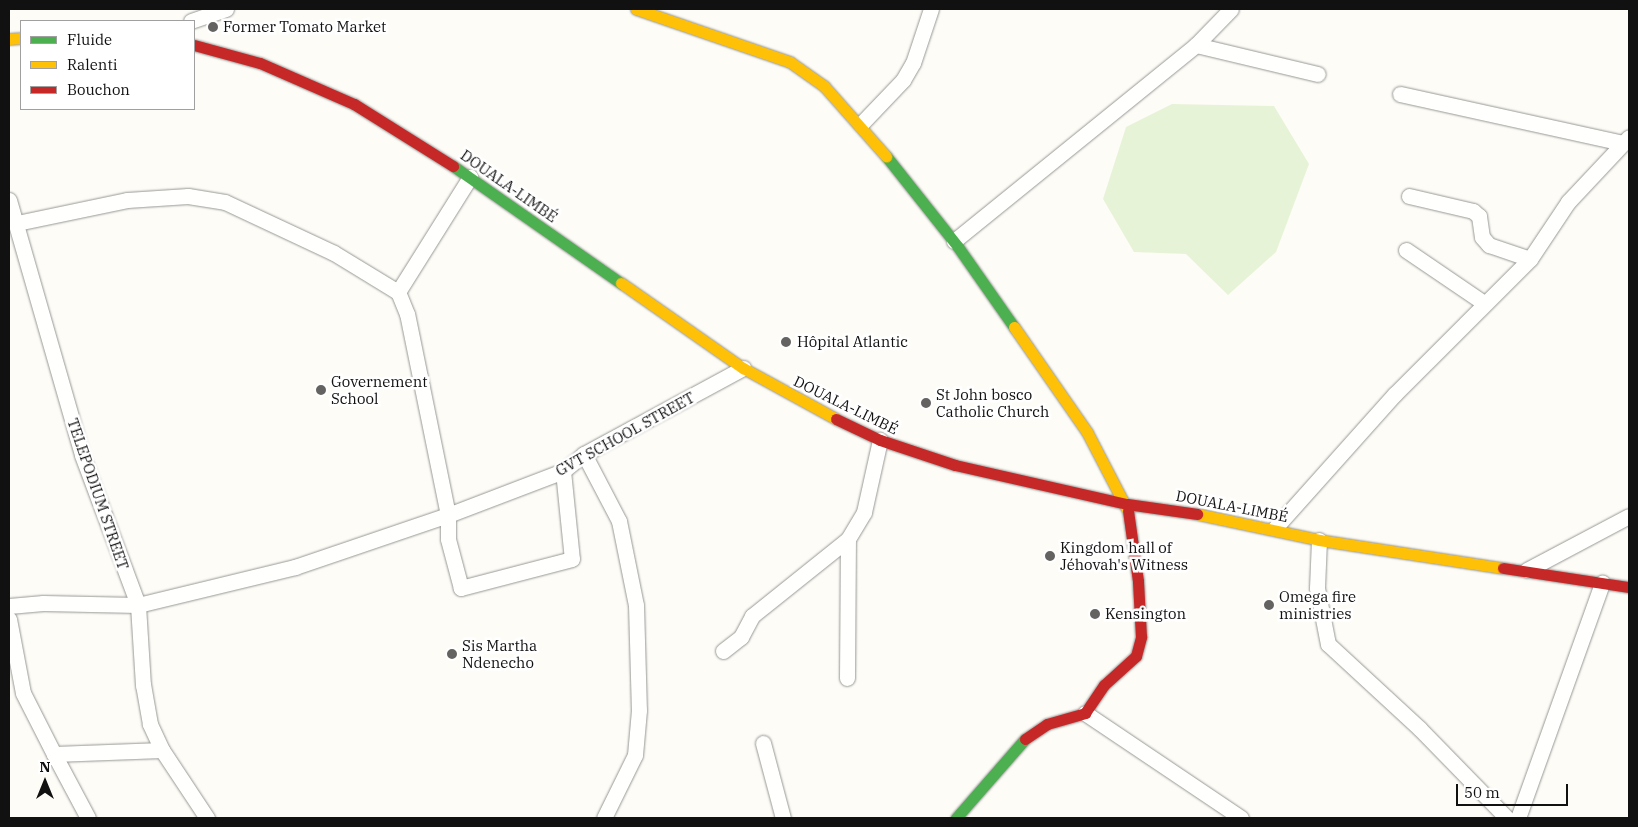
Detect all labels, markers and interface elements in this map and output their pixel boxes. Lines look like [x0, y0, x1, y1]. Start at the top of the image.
place label: Former Tomato Market [223, 18, 386, 36]
legend [20, 20, 195, 110]
marker: Former Tomato Market [207, 21, 219, 33]
text: Fluide [67, 30, 112, 49]
text: Ralenti [67, 55, 117, 74]
text: Bouchon [67, 80, 130, 99]
street label: DOUALA-LIMBÉ [457, 146, 561, 226]
place label: Hôpital Atlantic [797, 333, 908, 351]
marker: Hôpital Atlantic [779, 335, 793, 349]
place label: Governement School [331, 372, 428, 407]
street label: DOUALA-LIMBÉ [791, 372, 901, 438]
marker: Governement School [315, 384, 327, 396]
place label: St John bosco Catholic Church [936, 385, 1049, 420]
street label: GVT SCHOOL STREET [552, 388, 698, 480]
marker: St John bosco Catholic Church [920, 397, 932, 409]
street label: TELEPODIUM STREET [64, 416, 132, 572]
street label: DOUALA-LIMBÉ [1174, 486, 1290, 526]
place label: Kingdom hall of Jéhovah's Witness [1060, 538, 1188, 573]
marker: Kingdom hall of Jéhovah's Witness [1044, 550, 1056, 562]
place label: Omega fire ministries [1279, 587, 1356, 622]
marker: Omega fire ministries [1263, 599, 1275, 611]
place label: Kensington [1105, 605, 1186, 623]
marker: Kensington [1089, 608, 1101, 620]
place label: Sis Martha Ndenecho [462, 636, 537, 671]
marker: Sis Martha Ndenecho [446, 648, 458, 660]
north arrow [20, 757, 70, 807]
text: N [39, 758, 51, 776]
scale bar [1458, 774, 1570, 806]
text: 50 m [1464, 783, 1500, 802]

